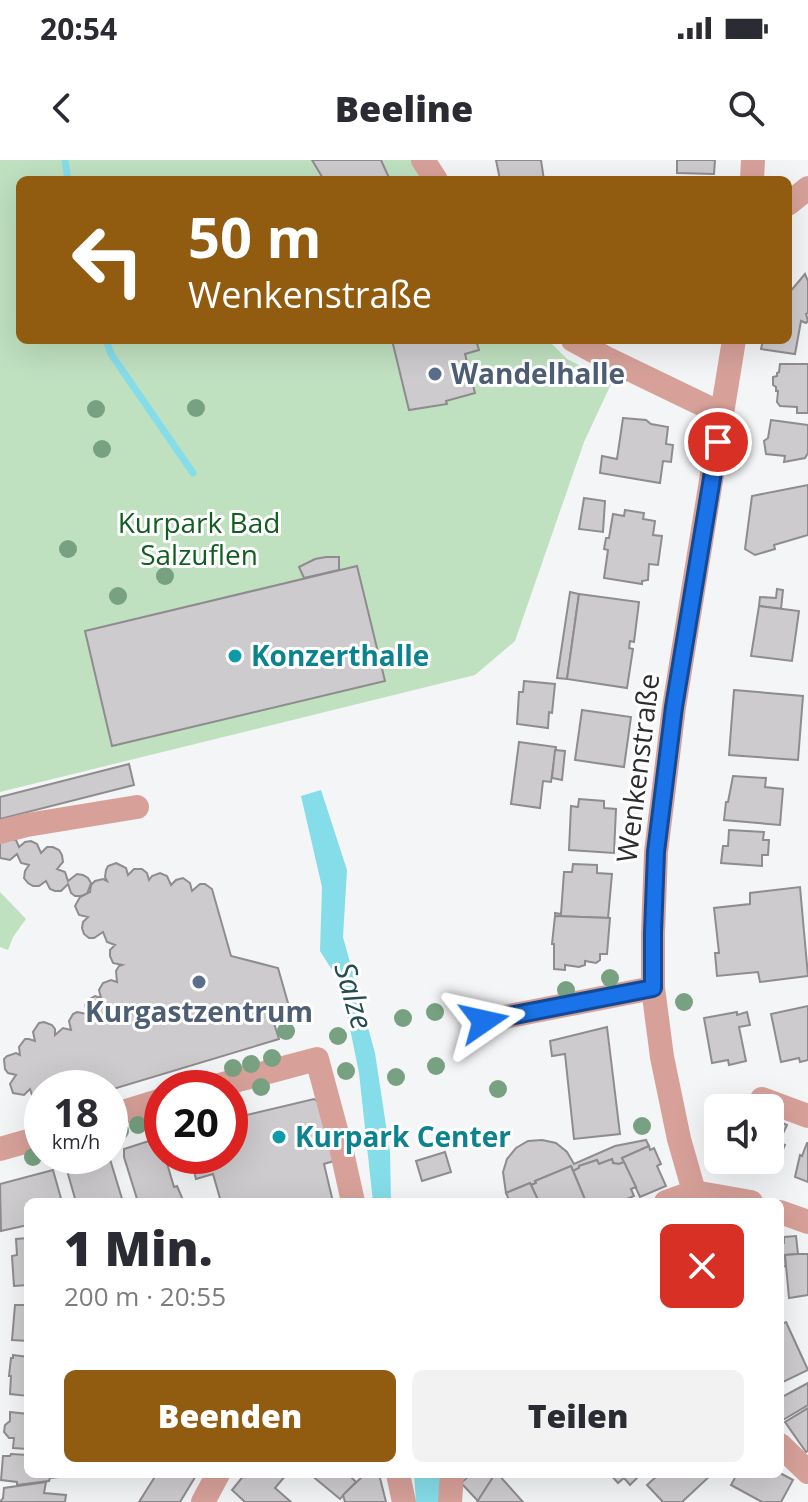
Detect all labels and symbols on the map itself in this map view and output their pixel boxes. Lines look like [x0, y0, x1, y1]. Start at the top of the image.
place label: Wandelhalle [451, 354, 625, 392]
marker: Wandelhalle [426, 365, 444, 383]
pin [684, 408, 752, 476]
park label: Kurpark Bad Salzuflen [118, 503, 280, 573]
place label: Konzerthalle [251, 636, 429, 674]
marker: Konzerthalle [226, 647, 244, 665]
street label: Wenkenstraße [607, 671, 667, 864]
water label: Salze [325, 957, 384, 1034]
marker: Kurgastzentrum [190, 973, 208, 991]
position arrow [442, 979, 526, 1063]
place label: Kurgastzentrum [85, 992, 313, 1030]
speed limit sign: 20 [144, 1070, 248, 1174]
place label: Kurpark Center [295, 1117, 511, 1155]
marker: Kurpark Center [270, 1128, 288, 1146]

